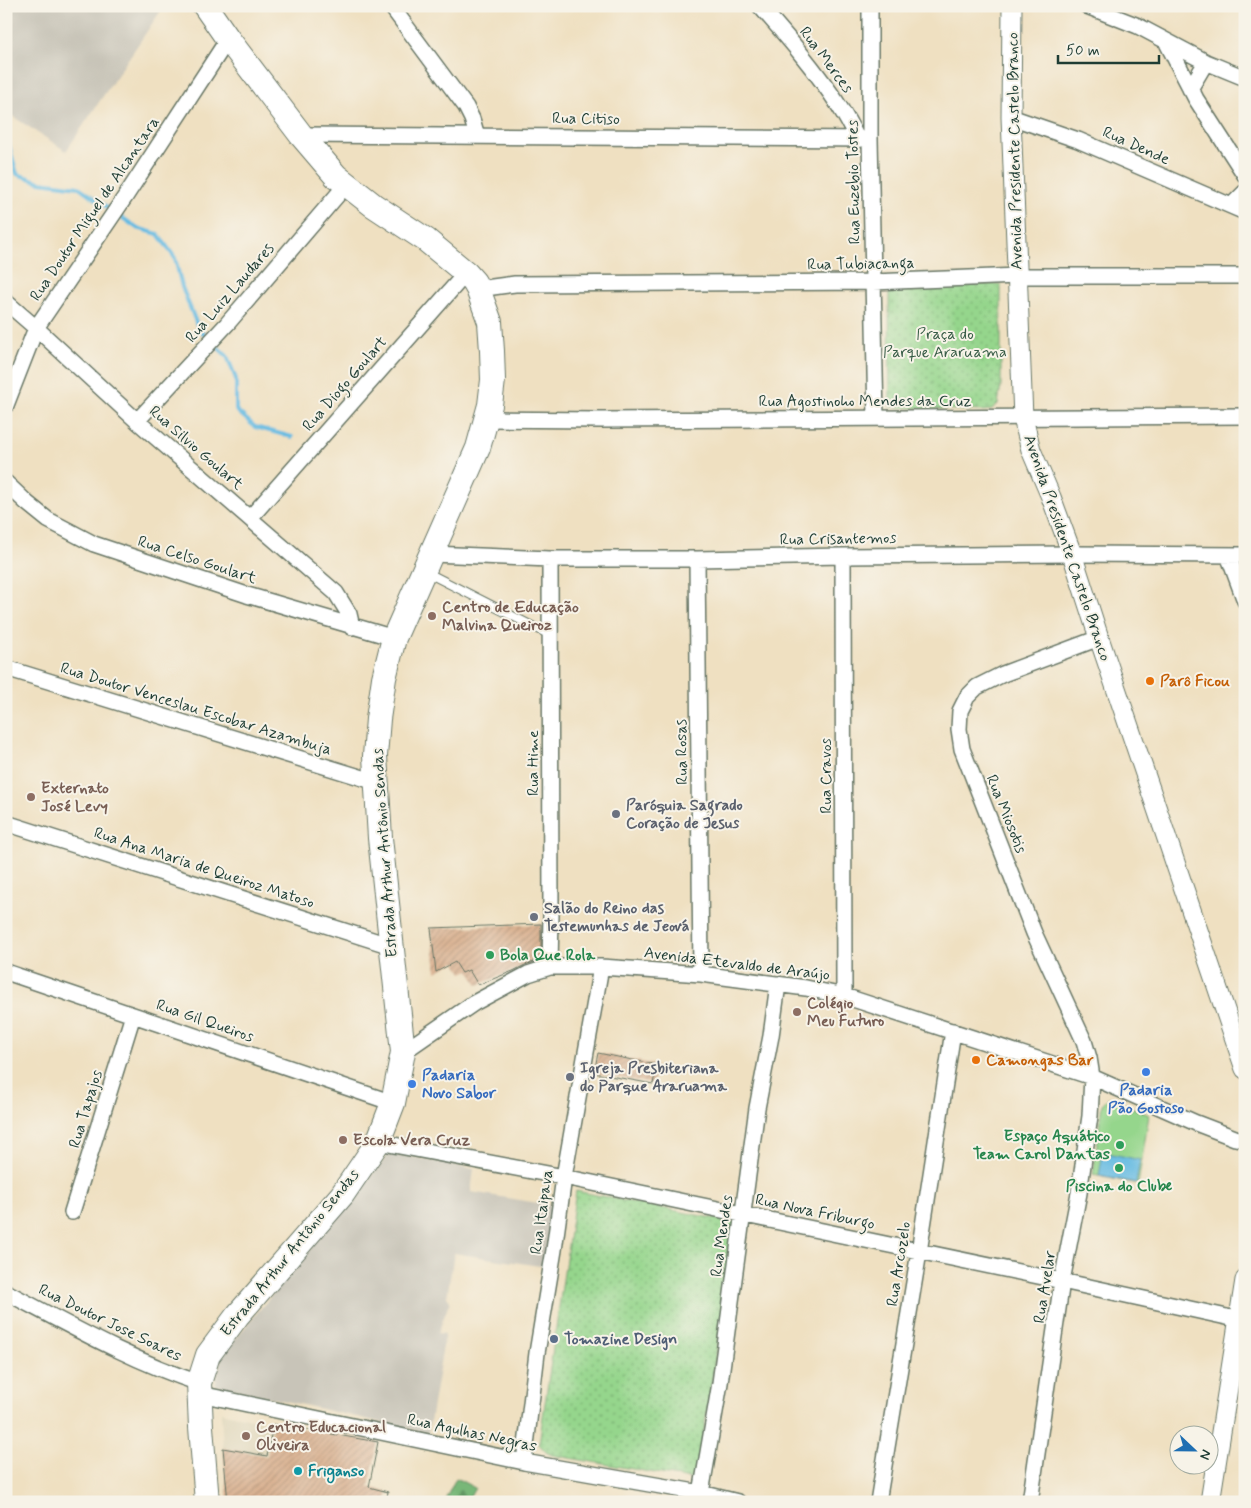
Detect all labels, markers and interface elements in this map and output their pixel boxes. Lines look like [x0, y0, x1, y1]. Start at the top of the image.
street label: Rua Merces [794, 22, 858, 98]
street label: Avenida Presidente Castelo Branco [1002, 32, 1028, 270]
scale bar [1058, 32, 1160, 64]
text: 50 m [1066, 41, 1100, 61]
street label: Rua Citiso [552, 108, 620, 130]
street label: Rua Doutor Miguel de Alcantara [25, 113, 165, 306]
street label: Rua Euzebio Tostes [842, 120, 866, 244]
street label: Rua Dende [1099, 122, 1173, 170]
street label: Rua Luiz Laudares [181, 239, 279, 347]
street label: Rua Tubiacanga [807, 253, 915, 276]
park label: Praça do Parque Araruama [883, 324, 1007, 363]
street label: Rua Diogo Goulart [298, 332, 393, 436]
street label: Rua Agostinoho Mendes da Cruz [758, 391, 972, 412]
street label: Rua Silvio Goulart [144, 401, 248, 495]
street label: Avenida Presidente Castelo Branco [1018, 432, 1116, 664]
street label: Rua Crisantemos [779, 527, 897, 551]
street label: Rua Celso Goulart [135, 531, 260, 589]
place label: Centro de Educação Malvina Queiroz [442, 597, 579, 636]
marker: Centro de Educação Malvina Queiroz [426, 610, 438, 622]
street label: Rua Doutor Venceslau Escobar Azambuja [58, 658, 334, 760]
place label: Parô Ficou [1160, 671, 1230, 692]
marker: Parô Ficou [1144, 675, 1156, 687]
street label: Rua Rosas [671, 719, 693, 785]
street label: Rua Hime [523, 730, 544, 796]
street label: Rua Cravos [816, 738, 837, 814]
street label: Estrada Arthur Antônio Sendas [367, 748, 403, 958]
street label: Rua Miosotis [981, 772, 1031, 856]
place label: Externato José Levy [41, 778, 109, 817]
marker: Externato José Levy [25, 791, 37, 803]
place label: Paróquia Sagrado Coração de Jesus [626, 795, 743, 834]
marker: Paróquia Sagrado Coração de Jesus [610, 808, 622, 820]
street label: Rua Ana Maria de Queiroz Matoso [91, 822, 317, 914]
place label: Salão do Reino das Testemunhas de Jeová [544, 898, 690, 937]
marker: Salão do Reino das Testemunhas de Jeová [528, 911, 540, 923]
street label: Avenida Etevaldo de Araújo [643, 942, 831, 986]
place label: Bola Que Rola [500, 945, 595, 966]
marker: Bola Que Rola [484, 949, 496, 961]
place label: Colégio Meu Futuro [807, 993, 884, 1032]
street label: Rua Gil Queiros [153, 994, 257, 1048]
marker: Colégio Meu Futuro [791, 1006, 803, 1018]
place label: Camongas Bar [986, 1050, 1094, 1072]
marker: Camongas Bar [970, 1054, 982, 1066]
place label: Igreja Presbiteriana do Parque Araruama [580, 1058, 727, 1097]
place label: Padaria Novo Sabor [422, 1065, 497, 1104]
marker: Padaria Pão Gostoso [1140, 1066, 1152, 1078]
street label: Rua Tapajos [64, 1067, 108, 1151]
marker: Igreja Presbiteriana do Parque Araruama [564, 1071, 576, 1083]
marker: Padaria Novo Sabor [406, 1078, 418, 1090]
place label: Padaria Pão Gostoso [1108, 1080, 1185, 1119]
place label: Espaço Aquático Team Carol Dantas [973, 1126, 1110, 1165]
place label: Escola Vera Cruz [353, 1130, 470, 1151]
marker: Escola Vera Cruz [337, 1134, 349, 1146]
marker: Espaço Aquático Team Carol Dantas [1114, 1139, 1126, 1151]
marker: Piscina do Clube [1113, 1162, 1125, 1174]
street label: Estrada Arthur Antônio Sendas [216, 1165, 364, 1341]
street label: Rua Itaipava [526, 1168, 558, 1256]
place label: Piscina do Clube [1066, 1176, 1173, 1197]
street label: Rua Nova Friburgo [753, 1189, 877, 1236]
street label: Rua Mendes [706, 1194, 738, 1278]
street label: Rua Arcozelo [882, 1220, 916, 1308]
street label: Rua Avelar [1029, 1249, 1061, 1325]
street label: Rua Doutor Jose Soares [35, 1279, 185, 1367]
place label: Tomazine Design [564, 1329, 677, 1351]
marker: Tomazine Design [548, 1333, 560, 1345]
street label: Rua Agulhas Negras [405, 1409, 539, 1458]
place label: Centro Educacional Oliveira [256, 1417, 386, 1456]
north arrow [1168, 1426, 1218, 1476]
marker: Centro Educacional Oliveira [240, 1430, 252, 1442]
text: N [1195, 1447, 1215, 1462]
place label: Friganso [308, 1461, 364, 1484]
marker: Friganso [292, 1465, 304, 1477]

